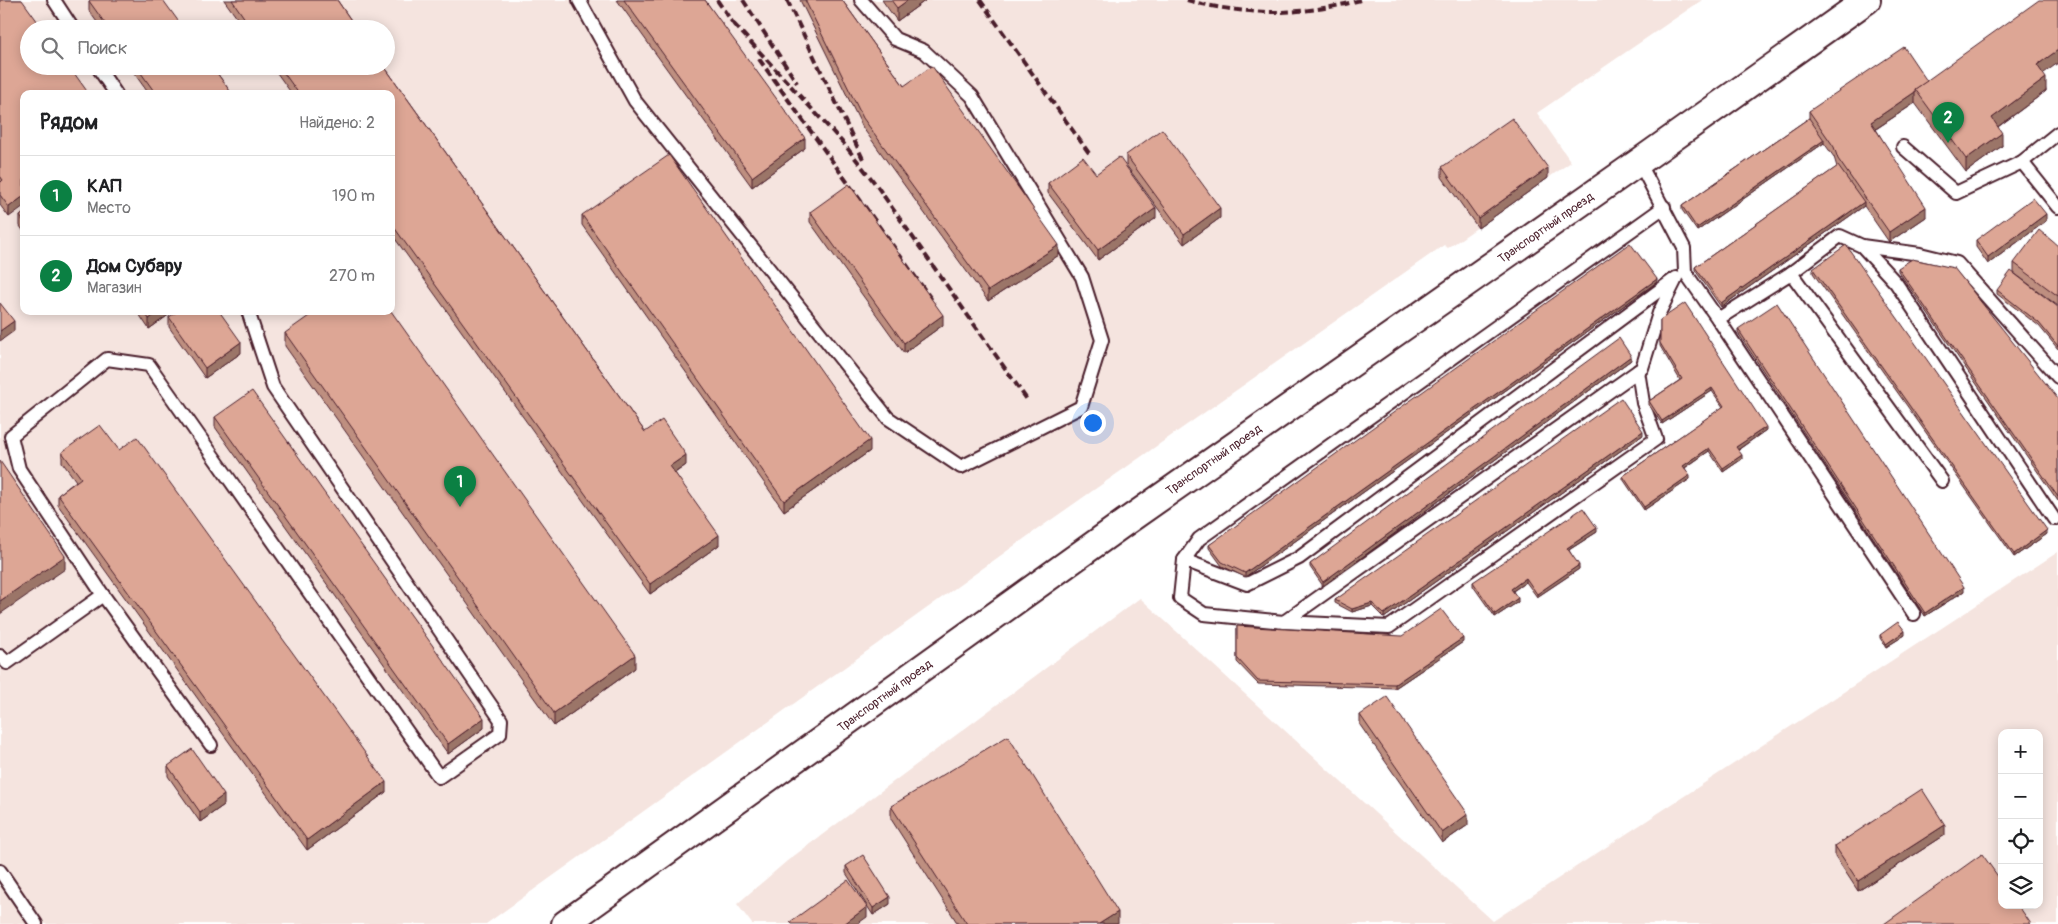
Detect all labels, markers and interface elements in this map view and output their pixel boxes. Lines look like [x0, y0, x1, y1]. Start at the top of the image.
search box [20, 20, 395, 75]
icon: search [38, 34, 66, 62]
text: Поиск [78, 36, 128, 60]
pin: 2 [1932, 102, 1964, 143]
text: Рядом [40, 109, 98, 136]
text: Найдено: 2 [299, 113, 375, 133]
text: КАП [87, 174, 122, 198]
text: 1 [53, 186, 59, 206]
text: 190 m [332, 186, 375, 206]
street label: Транспортный проезд [1495, 189, 1597, 267]
text: Место [87, 198, 131, 218]
text: Дом Субару [87, 254, 182, 278]
text: 2 [52, 266, 60, 286]
text: 270 m [329, 266, 375, 286]
text: Магазин [87, 278, 142, 298]
your location [1080, 410, 1106, 436]
street label: Транспортный проезд [1163, 421, 1265, 499]
pin: 1 [444, 466, 476, 507]
street label: Транспортный проезд [835, 656, 936, 735]
map controls [1998, 729, 2043, 909]
button: + [1998, 729, 2043, 774]
button: − [1998, 774, 2043, 819]
button: locate [1998, 819, 2043, 864]
button: layers [1998, 864, 2043, 909]

